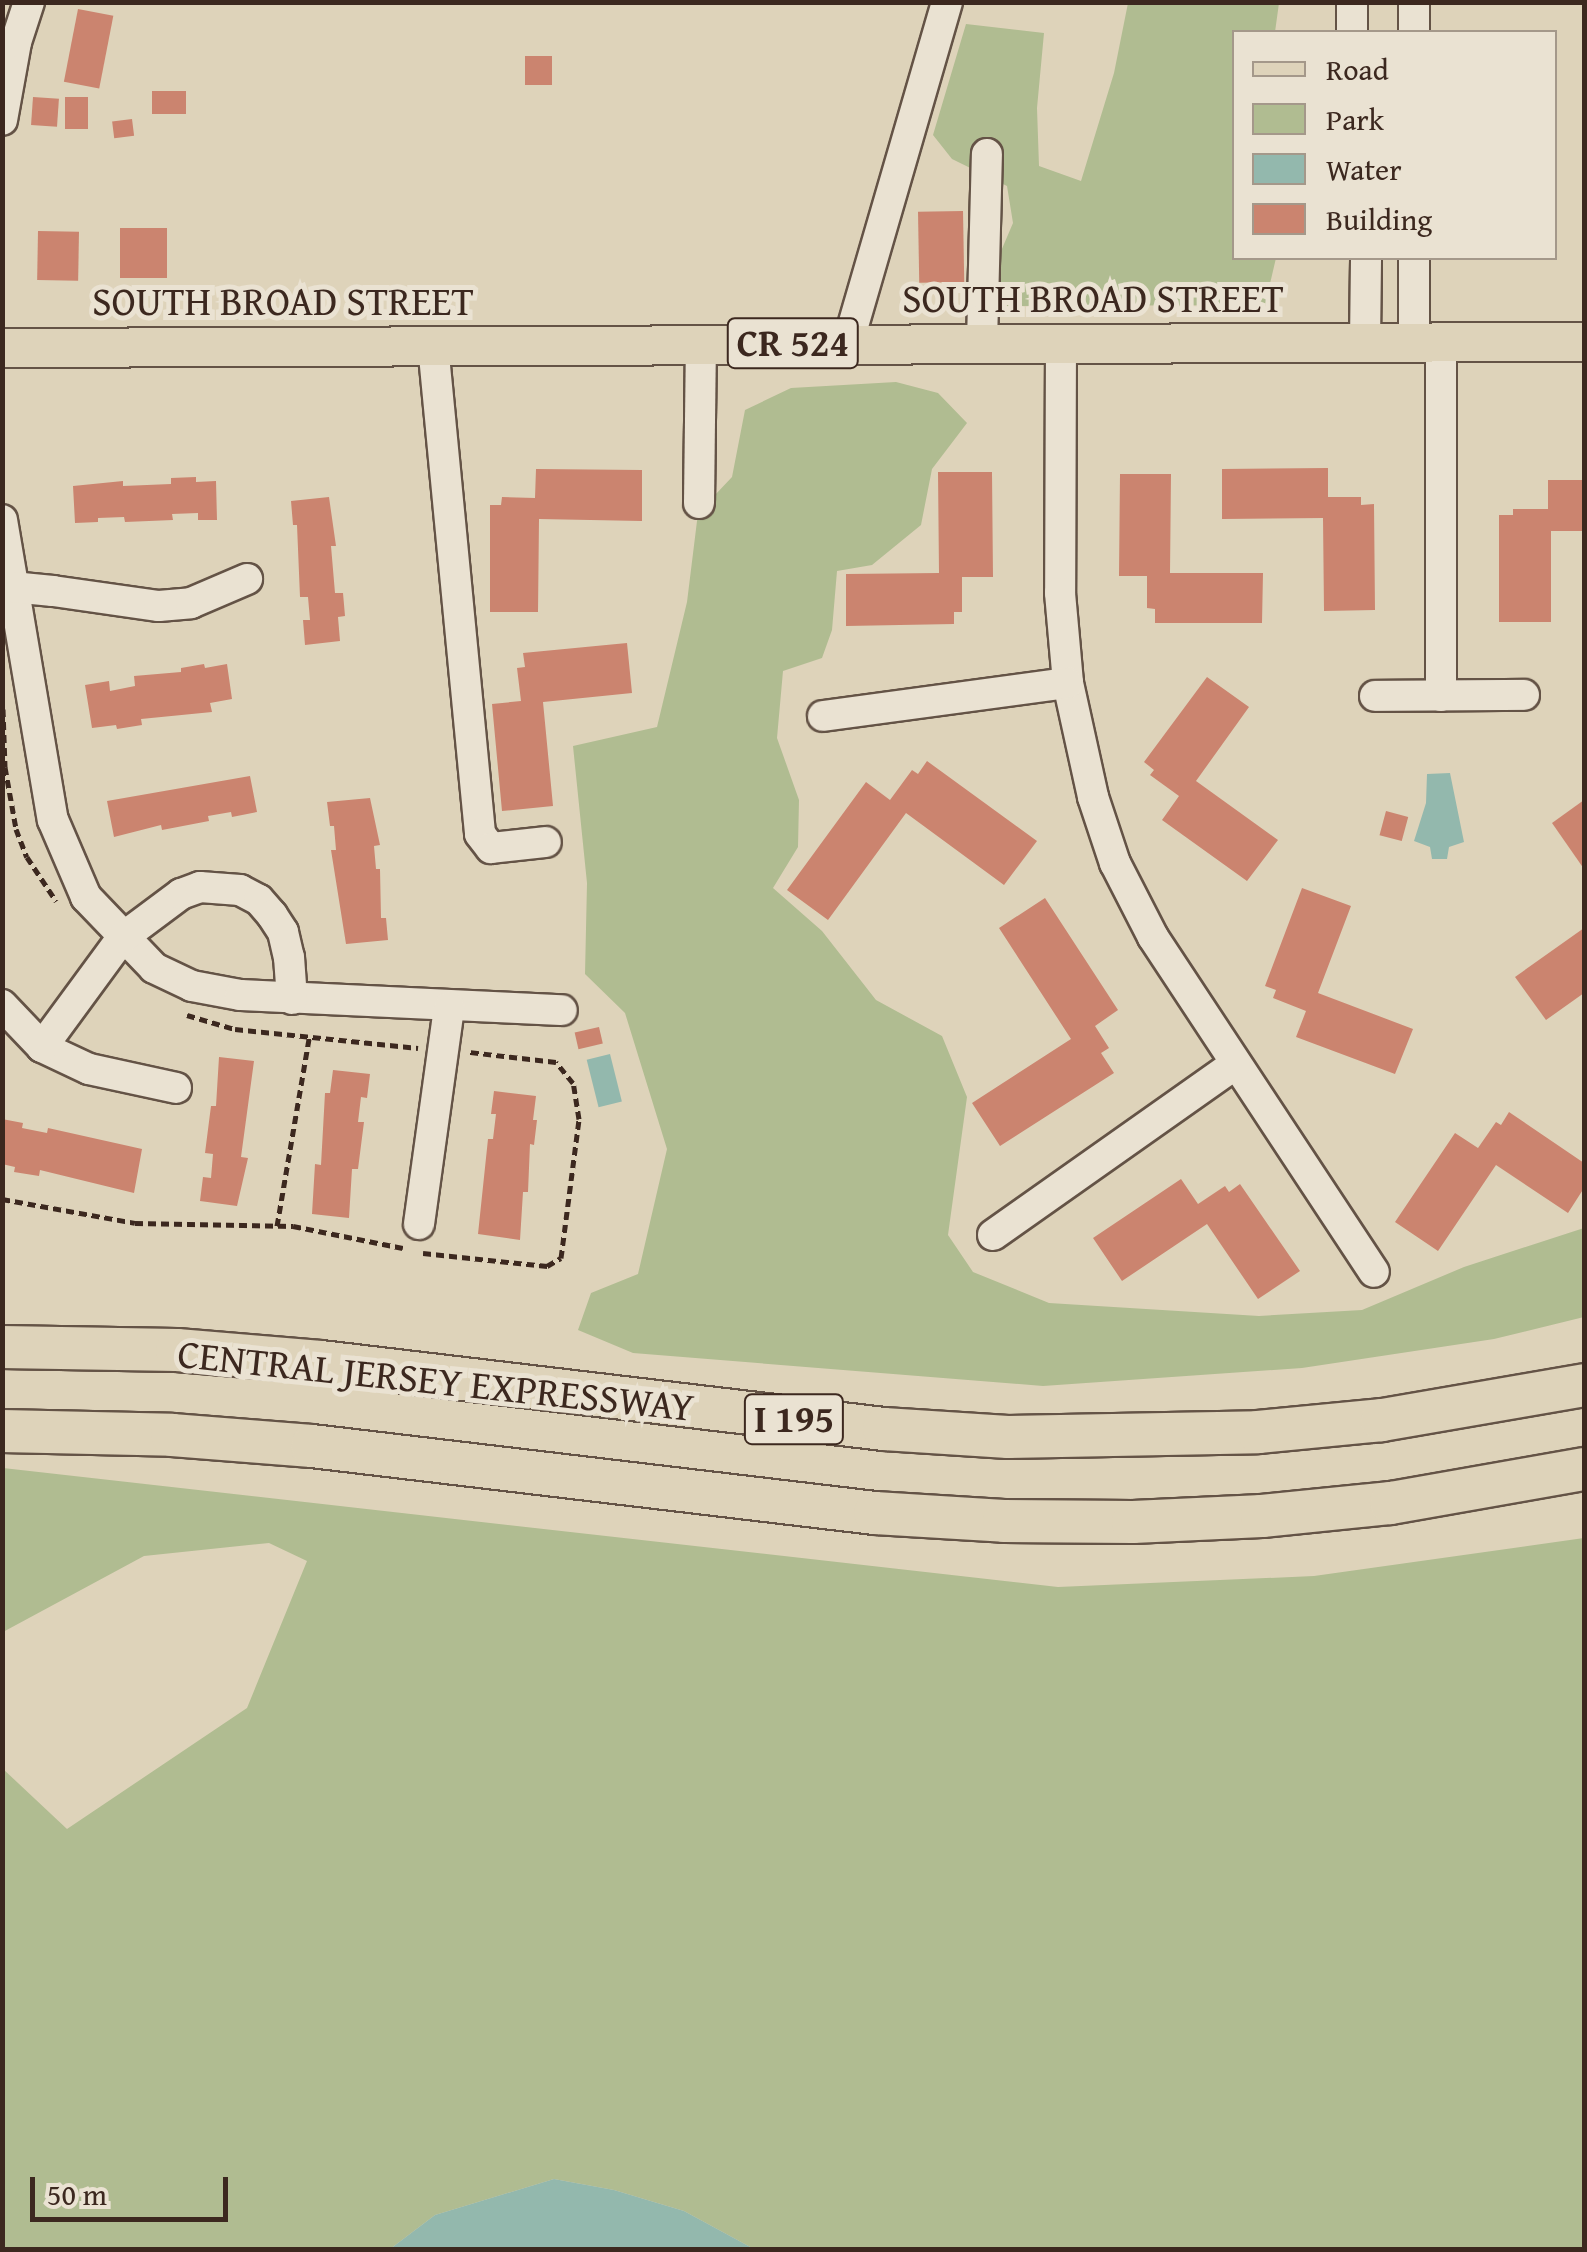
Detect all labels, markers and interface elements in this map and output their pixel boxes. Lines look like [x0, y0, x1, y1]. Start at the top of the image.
legend [1232, 30, 1557, 260]
text: Road [1326, 47, 1389, 91]
text: Park [1326, 97, 1384, 141]
text: Water [1326, 147, 1402, 191]
text: Building [1326, 197, 1432, 241]
street label: SOUTH BROAD STREET [902, 274, 1284, 322]
street label: SOUTH BROAD STREET [92, 277, 474, 325]
road number: CR 524 [726, 310, 860, 376]
street label: CENTRAL JERSEY EXPRESSWAY [175, 1329, 697, 1431]
road number: I 195 [742, 1386, 846, 1452]
scale bar [35, 2157, 232, 2219]
text: 50 m [47, 2172, 107, 2216]

